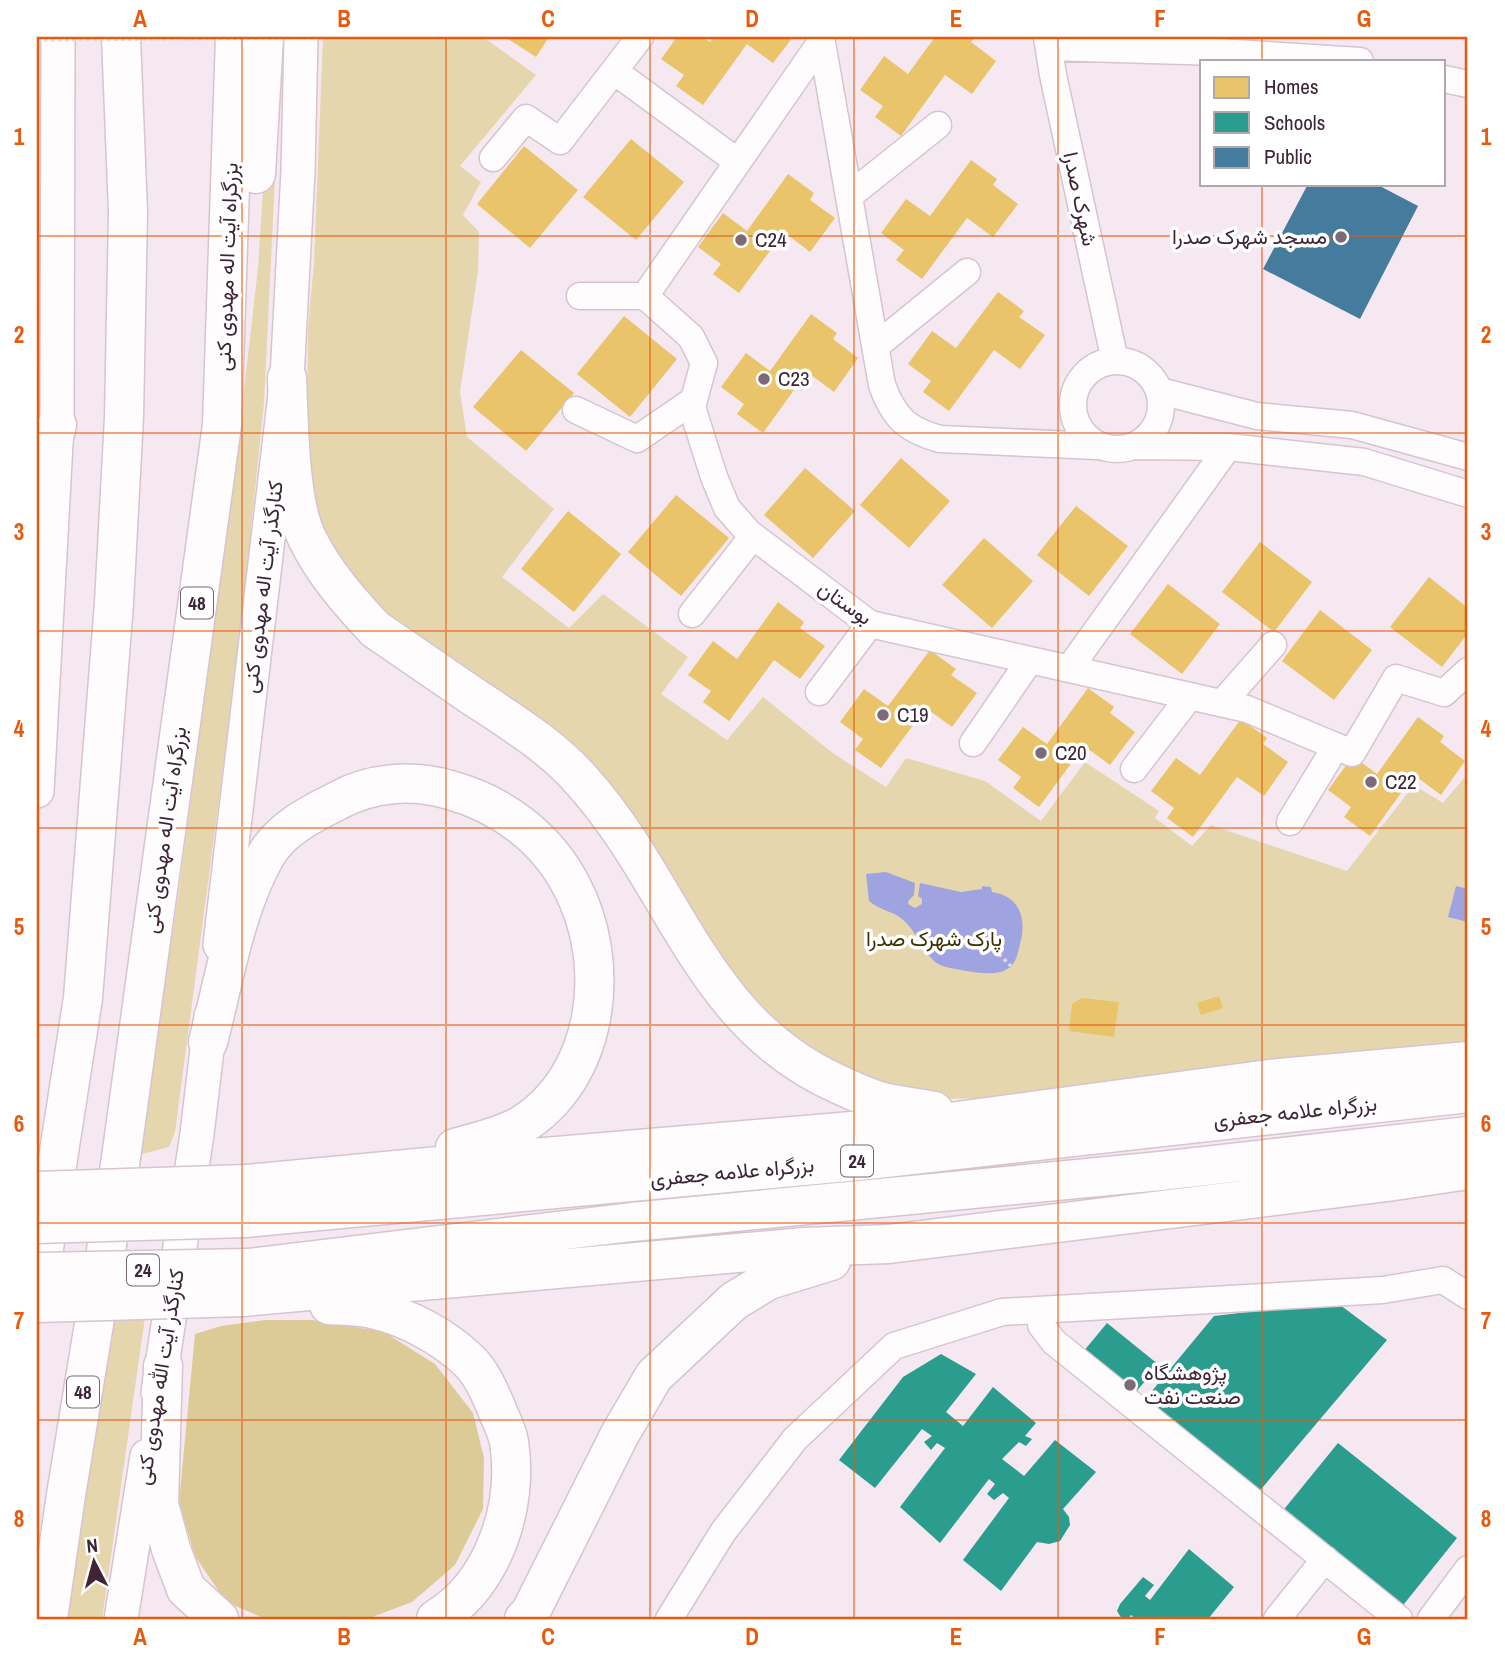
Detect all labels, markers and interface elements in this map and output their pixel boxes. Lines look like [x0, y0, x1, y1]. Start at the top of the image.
text: A [133, 3, 147, 34]
text: B [337, 3, 351, 34]
text: C [541, 3, 555, 34]
text: D [745, 3, 759, 34]
text: E [950, 3, 962, 34]
text: F [1154, 3, 1166, 34]
text: G [1357, 3, 1371, 34]
legend [1200, 60, 1446, 186]
text: Homes [1264, 72, 1319, 101]
text: Schools [1264, 108, 1325, 137]
text: 1 [14, 121, 25, 152]
text: 1 [1481, 121, 1492, 152]
text: Public [1264, 142, 1312, 171]
street label: شهرک صدرا [1056, 149, 1105, 249]
street label: بزرگراه آیت اله مهدوی کنی [208, 162, 245, 372]
place label: مسجد شهرک صدرا [1172, 222, 1327, 251]
place label: C24 [755, 225, 787, 254]
marker: مسجد شهرک صدرا [1333, 229, 1349, 245]
marker: C24 [733, 232, 749, 248]
text: 2 [14, 319, 24, 350]
text: 2 [1481, 319, 1491, 350]
place label: C23 [778, 364, 810, 393]
marker: C23 [756, 371, 772, 387]
street label: کنارگذر آیت اله مهدوی کنی [235, 479, 290, 695]
text: 3 [14, 516, 24, 547]
text: 3 [1481, 516, 1491, 547]
street label: بوستان [812, 574, 878, 632]
road number: 48 [181, 588, 213, 618]
place label: C19 [897, 700, 929, 729]
marker: C19 [875, 707, 891, 723]
text: 4 [14, 713, 25, 744]
text: 4 [1481, 713, 1492, 744]
street label: بزرگراه آیت اله مهدوی کنی [136, 725, 193, 935]
place label: C20 [1055, 738, 1087, 767]
marker: C20 [1033, 745, 1049, 761]
place label: C22 [1385, 767, 1417, 796]
marker: C22 [1363, 774, 1379, 790]
text: 5 [14, 911, 24, 942]
text: 5 [1481, 911, 1491, 942]
park label: پارک شهرک صدرا [866, 924, 1002, 953]
street label: بزرگراه علامه جعفری [1212, 1088, 1378, 1135]
text: 6 [14, 1108, 24, 1139]
text: 6 [1481, 1108, 1491, 1139]
road number: 24 [841, 1146, 873, 1176]
street label: بزرگراه علامه جعفری [649, 1150, 815, 1193]
road number: 24 [127, 1254, 159, 1286]
street label: کنارگذر آیت الله مهدوی کنی [128, 1267, 191, 1487]
text: 7 [14, 1305, 24, 1336]
text: 7 [1481, 1305, 1491, 1336]
place label: پژوهشگاه صنعت نفت [1144, 1358, 1241, 1411]
road number: 48 [67, 1376, 99, 1408]
marker: پژوهشگاه صنعت نفت [1122, 1377, 1138, 1393]
text: 8 [14, 1503, 24, 1534]
text: 8 [1481, 1503, 1491, 1534]
north arrow [60, 1526, 130, 1596]
text: N [85, 1532, 99, 1559]
text: A [133, 1621, 147, 1652]
text: B [337, 1621, 351, 1652]
text: C [541, 1621, 555, 1652]
text: D [745, 1621, 759, 1652]
text: E [950, 1621, 962, 1652]
text: F [1154, 1621, 1166, 1652]
text: G [1357, 1621, 1371, 1652]

